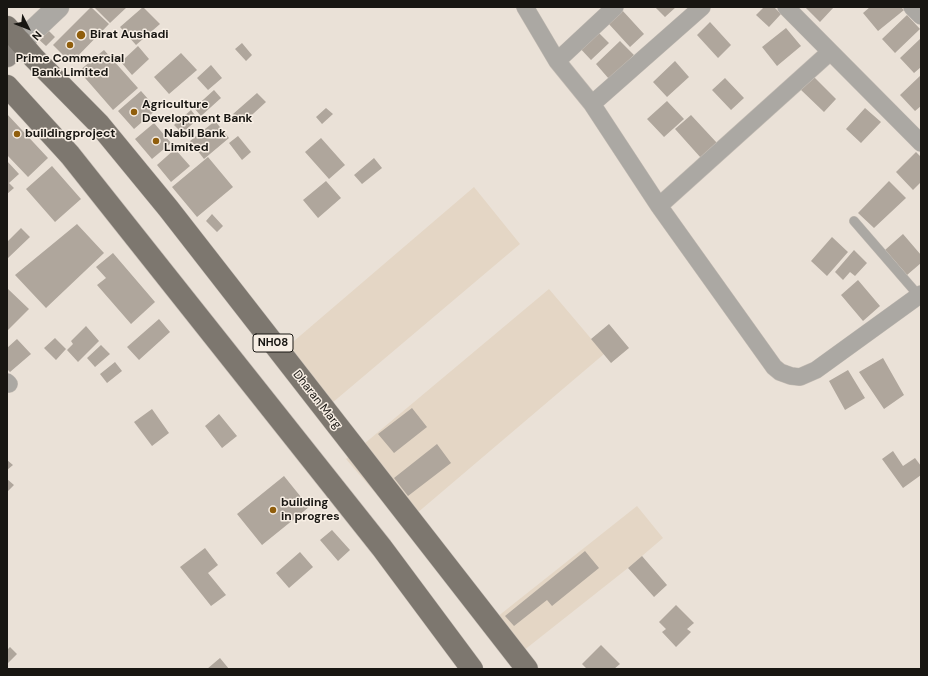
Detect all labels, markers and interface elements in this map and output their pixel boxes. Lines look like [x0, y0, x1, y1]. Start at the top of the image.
north arrow [8, 8, 48, 48]
text: N [29, 28, 45, 44]
place label: Birat Aushadi [90, 28, 169, 42]
marker: Birat Aushadi [75, 29, 87, 41]
marker: Prime Commercial Bank Limited [65, 40, 75, 50]
place label: Prime Commercial Bank Limited [16, 52, 124, 80]
place label: Agriculture Development Bank [142, 98, 253, 126]
marker: Agriculture Development Bank [129, 107, 139, 117]
place label: buildingproject [25, 127, 115, 141]
place label: Nabil Bank Limited [164, 127, 226, 155]
marker: buildingproject [12, 129, 22, 139]
marker: Nabil Bank Limited [151, 136, 161, 146]
road number: NH08 [253, 334, 293, 352]
street label: Dharan Marg [290, 368, 344, 432]
place label: building in progres [281, 496, 340, 524]
marker: building in progres [268, 505, 278, 515]

